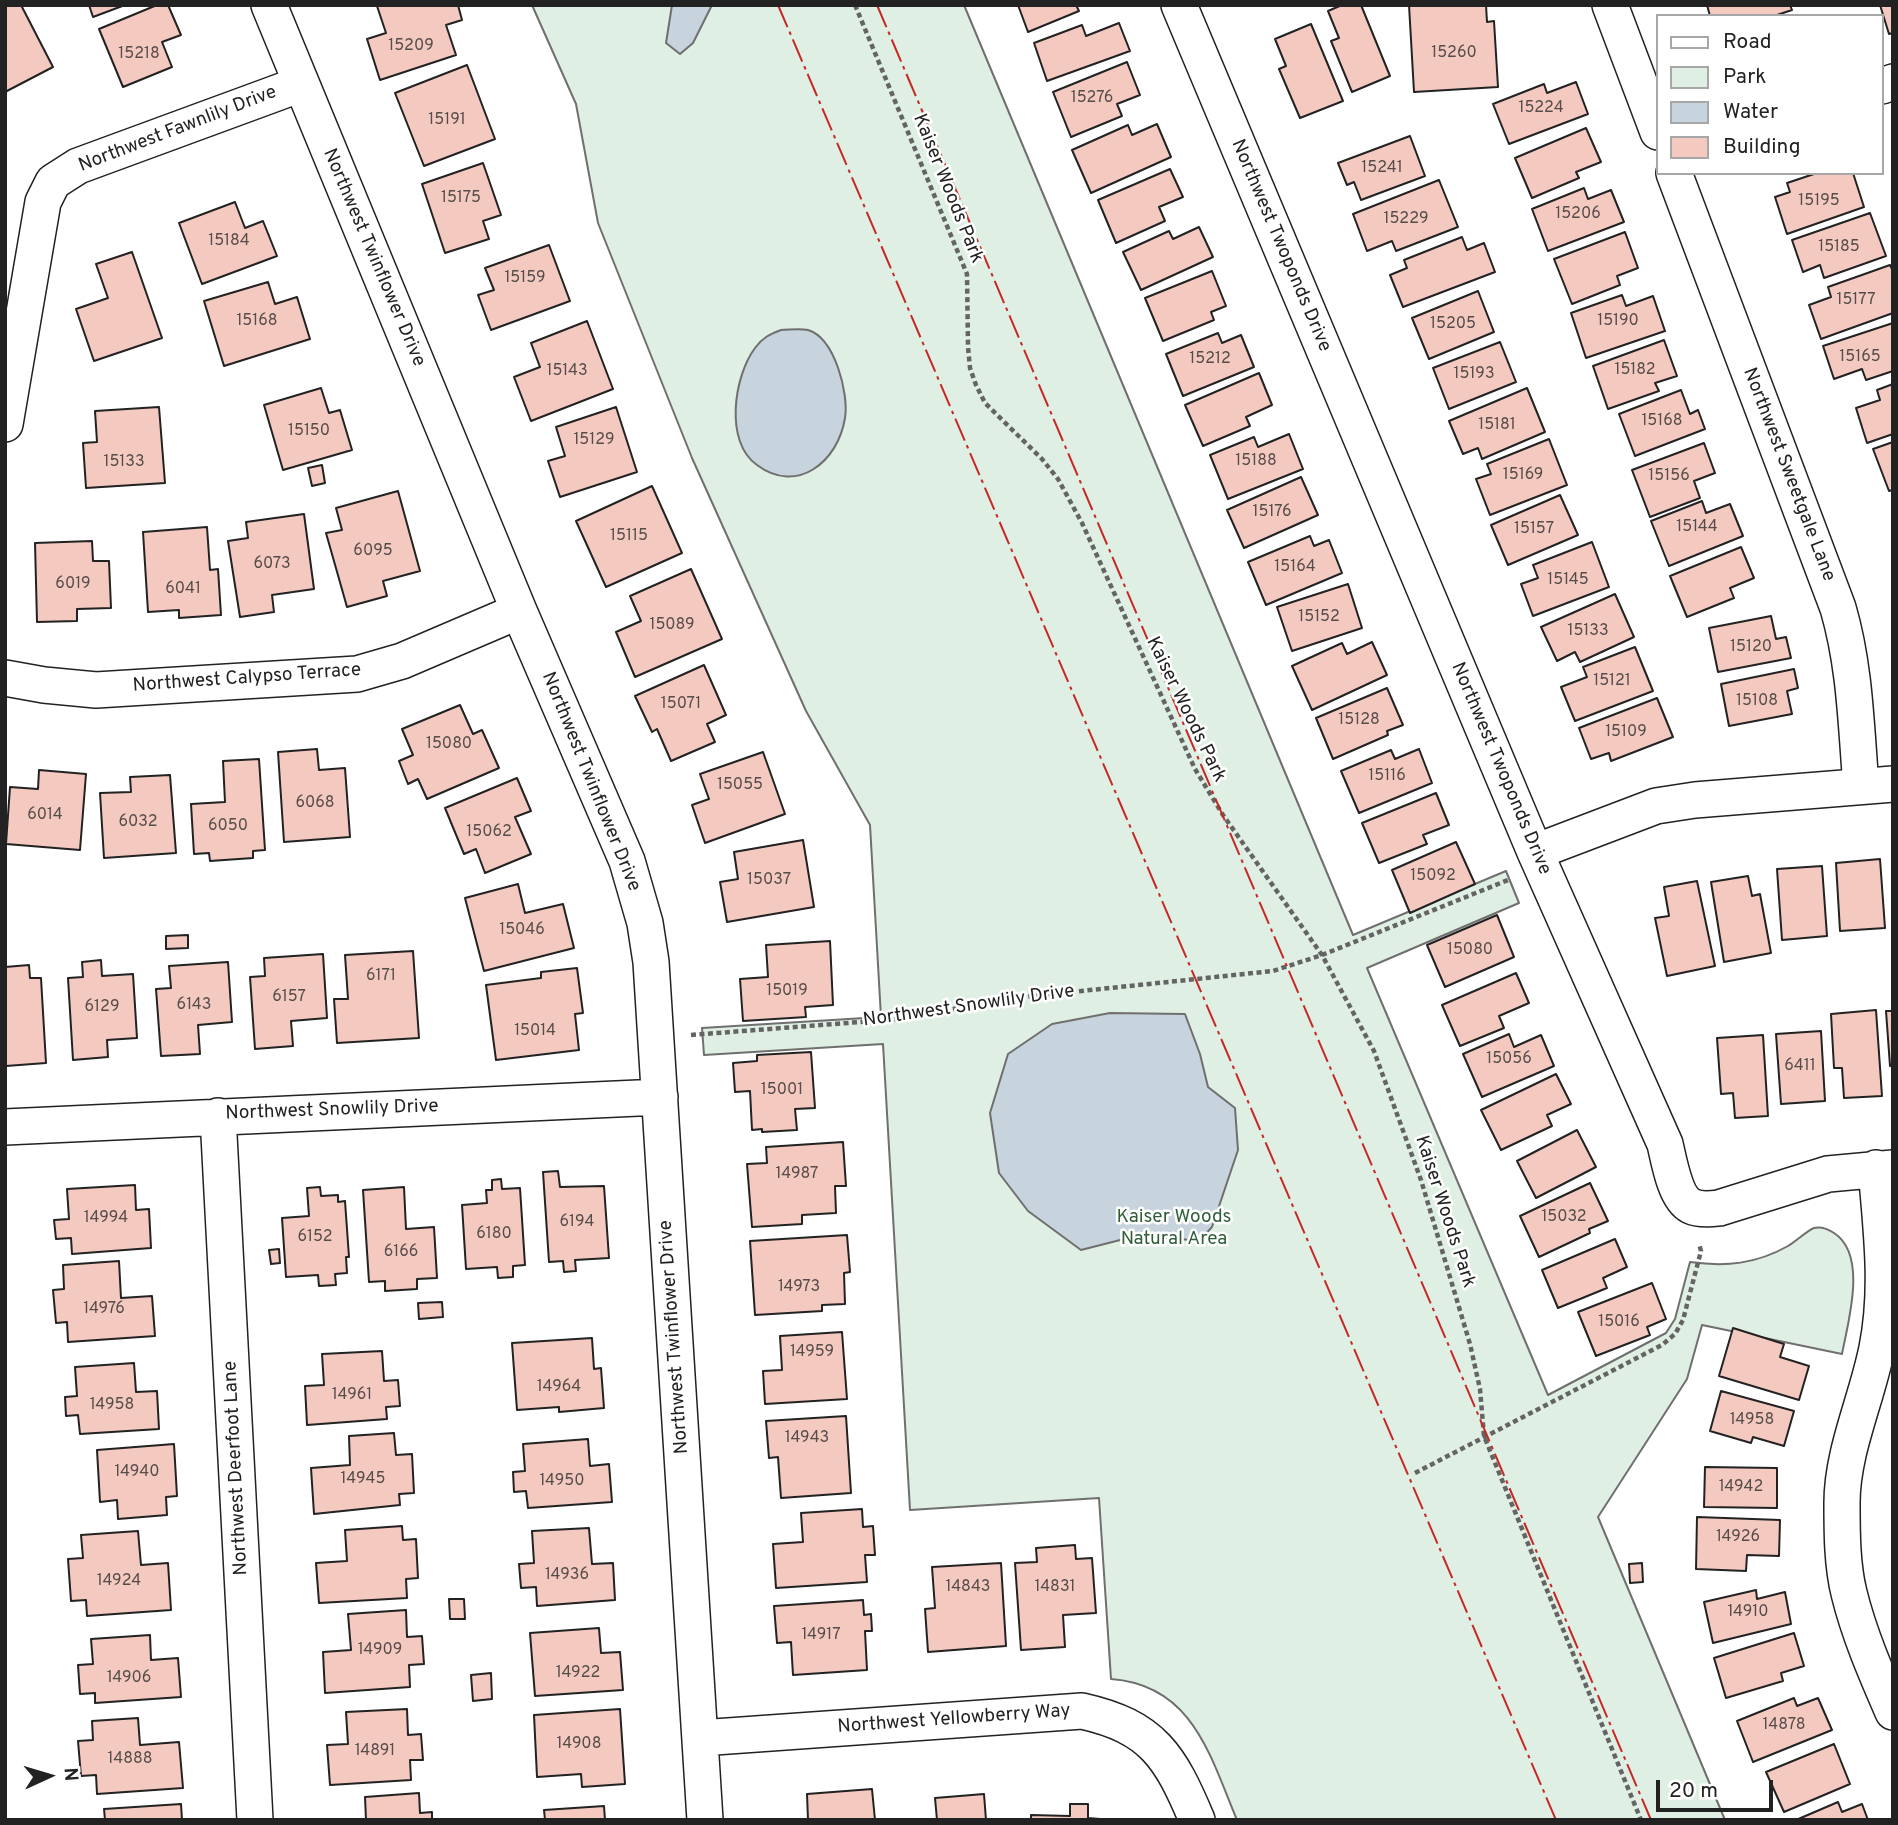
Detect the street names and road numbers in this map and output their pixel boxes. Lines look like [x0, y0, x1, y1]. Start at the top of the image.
street label: Northwest Fawnlily Drive [76, 82, 280, 178]
street label: Kaiser Woods Park [907, 111, 987, 267]
street label: Northwest Twoponds Drive [1225, 136, 1335, 356]
street label: Northwest Twinflower Drive [317, 146, 429, 370]
street label: Northwest Sweetgale Lane [1737, 365, 1839, 585]
street label: Kaiser Woods Park [1140, 634, 1230, 786]
street label: Northwest Twoponds Drive [1445, 659, 1555, 879]
street label: Northwest Calypso Terrace [132, 660, 362, 698]
street label: Northwest Twinflower Drive [535, 669, 645, 895]
street label: Northwest Snowlily Drive [862, 981, 1076, 1033]
street label: Northwest Snowlily Drive [225, 1096, 439, 1126]
street label: Kaiser Woods Park [1409, 1133, 1479, 1291]
street label: Northwest Twinflower Drive [655, 1219, 695, 1455]
street label: Northwest Deerfoot Lane [220, 1360, 254, 1576]
street label: Northwest Yellowberry Way [837, 1700, 1071, 1740]

